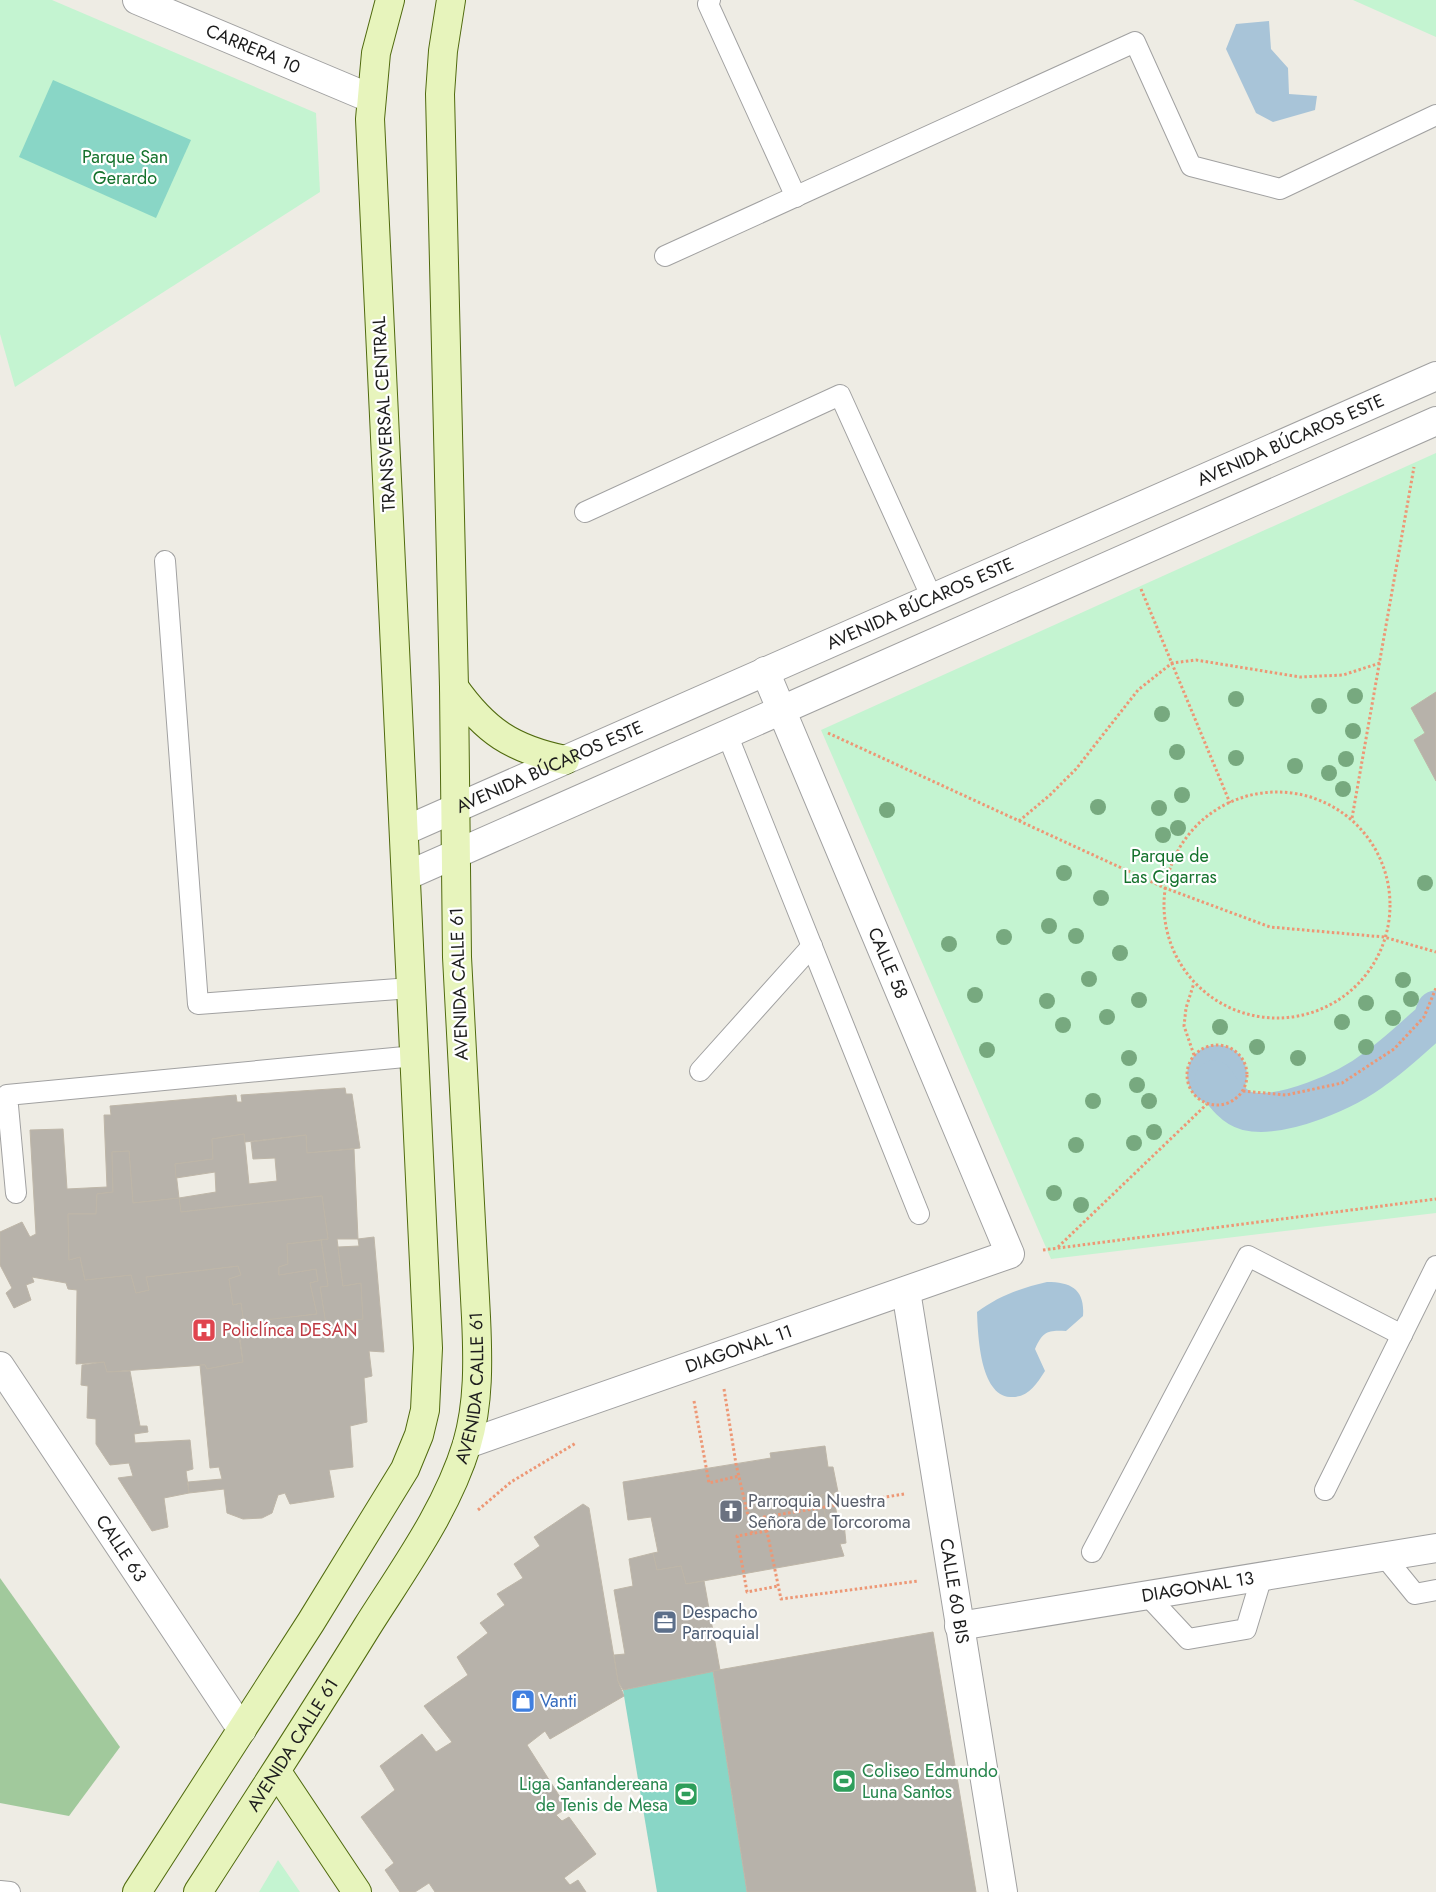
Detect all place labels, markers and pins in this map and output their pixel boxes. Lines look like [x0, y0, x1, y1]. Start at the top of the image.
hospital icon: Policlínca DESAN [191, 1317, 217, 1343]
place label: Policlínca DESAN [222, 1317, 357, 1343]
place label: Parroquia Nuestra Señora de Torcoroma [748, 1488, 911, 1535]
church icon: Parroquia Nuestra Señora de Torcoroma [718, 1498, 744, 1524]
place label: Despacho Parroquial [682, 1599, 759, 1646]
office icon: Despacho Parroquial [652, 1609, 678, 1635]
shop icon: Vanti [510, 1688, 536, 1714]
place label: Vanti [540, 1688, 577, 1714]
place label: Coliseo Edmundo Luna Santos [862, 1758, 998, 1805]
sports icon: Coliseo Edmundo Luna Santos [831, 1768, 857, 1794]
place label: Liga Santandereana de Tenis de Mesa [519, 1771, 668, 1818]
sports icon: Liga Santandereana de Tenis de Mesa [673, 1781, 699, 1807]

